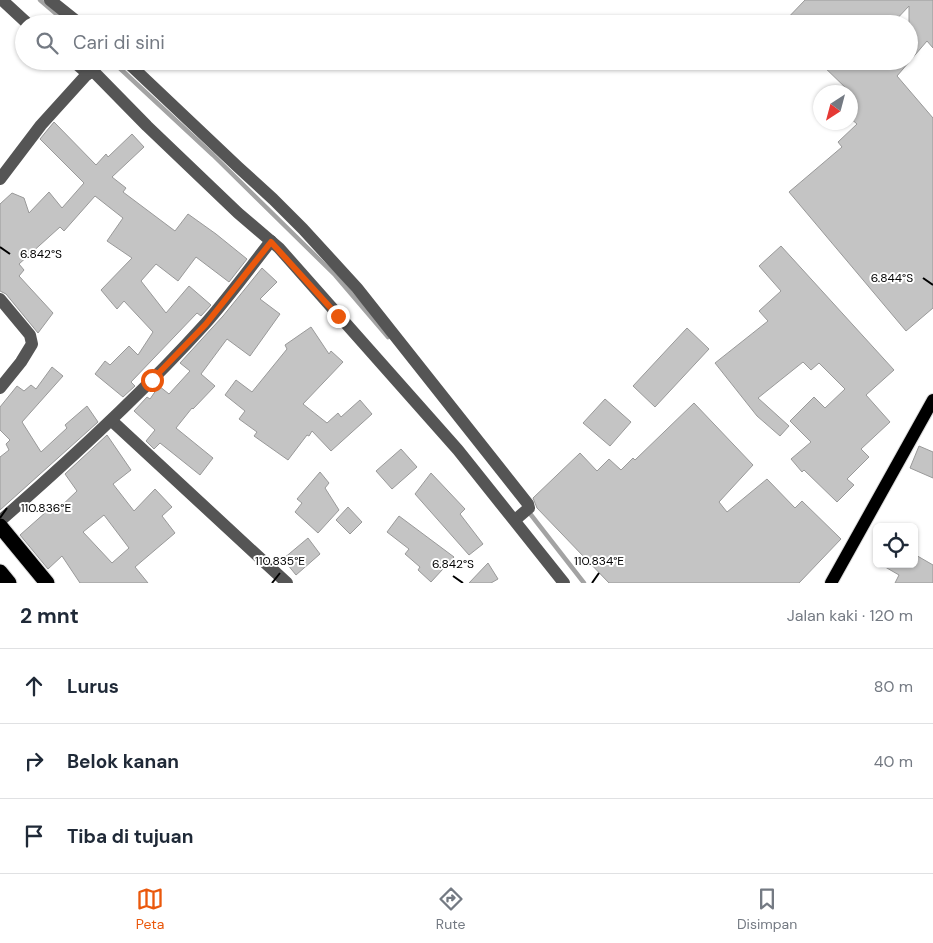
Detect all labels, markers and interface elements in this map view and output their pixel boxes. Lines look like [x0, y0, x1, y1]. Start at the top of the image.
search box [15, 15, 918, 70]
icon: search [33, 29, 61, 57]
text: Cari di sini [73, 30, 165, 55]
north arrow [813, 85, 858, 130]
text: 6.842°S [20, 246, 62, 262]
text: 6.844°S [871, 270, 913, 286]
route end [327, 305, 350, 328]
route start [141, 369, 164, 392]
text: 110.836°E [21, 500, 71, 516]
map controls [873, 523, 918, 568]
button: locate [873, 523, 918, 568]
text: 110.835°E [255, 553, 305, 569]
text: 110.834°E [574, 553, 624, 569]
text: 6.842°S [432, 556, 474, 572]
text: 2 mnt [20, 602, 79, 630]
text: Jalan kaki · 120 m [787, 605, 913, 626]
icon: ahead [20, 672, 48, 700]
text: Lurus [67, 674, 119, 699]
text: 80 m [874, 676, 913, 697]
icon: right [20, 747, 48, 775]
text: Belok kanan [67, 749, 179, 774]
text: 40 m [874, 751, 913, 772]
icon: arrive [20, 822, 48, 850]
text: Tiba di tujuan [67, 824, 193, 849]
tab: Peta [136, 885, 164, 933]
tab: Rute [436, 885, 465, 933]
tab: Disimpan [737, 885, 797, 933]

